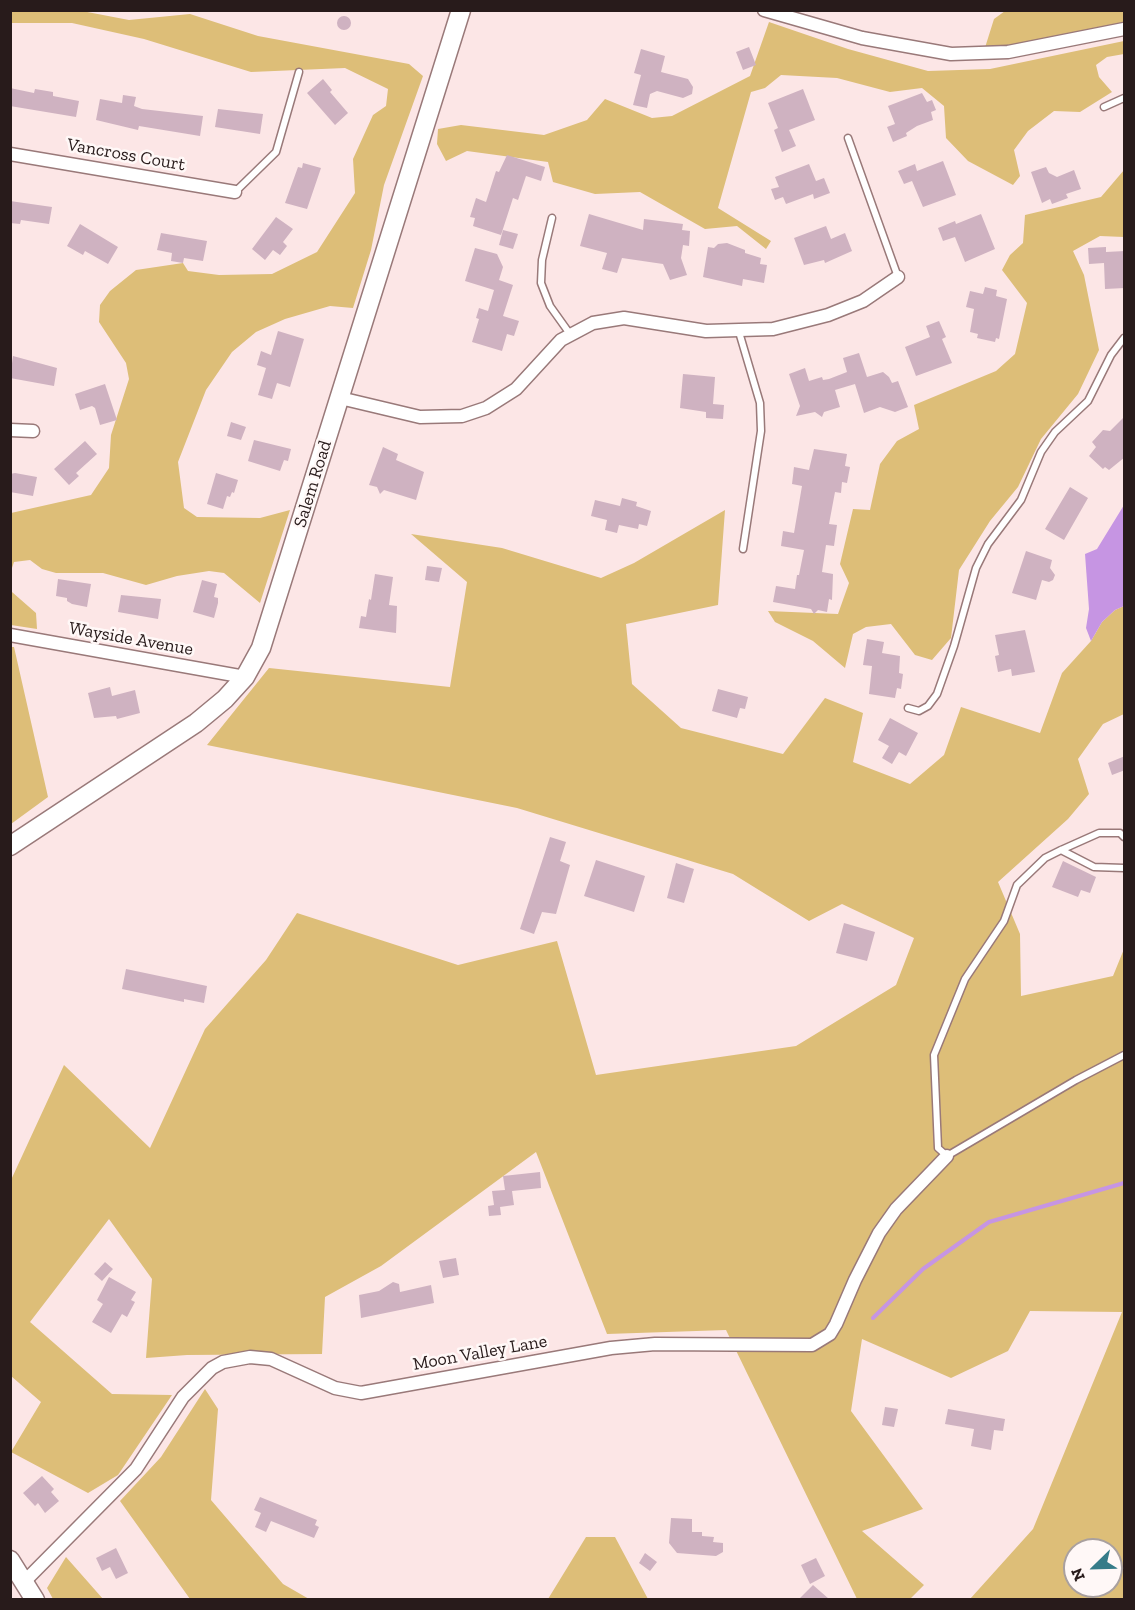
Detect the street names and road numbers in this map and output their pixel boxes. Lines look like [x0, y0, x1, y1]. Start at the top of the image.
street label: Vancross Court [65, 134, 187, 176]
street label: Salem Road [290, 438, 336, 530]
street label: Wayside Avenue [67, 617, 195, 661]
street label: Moon Valley Lane [411, 1331, 549, 1375]

